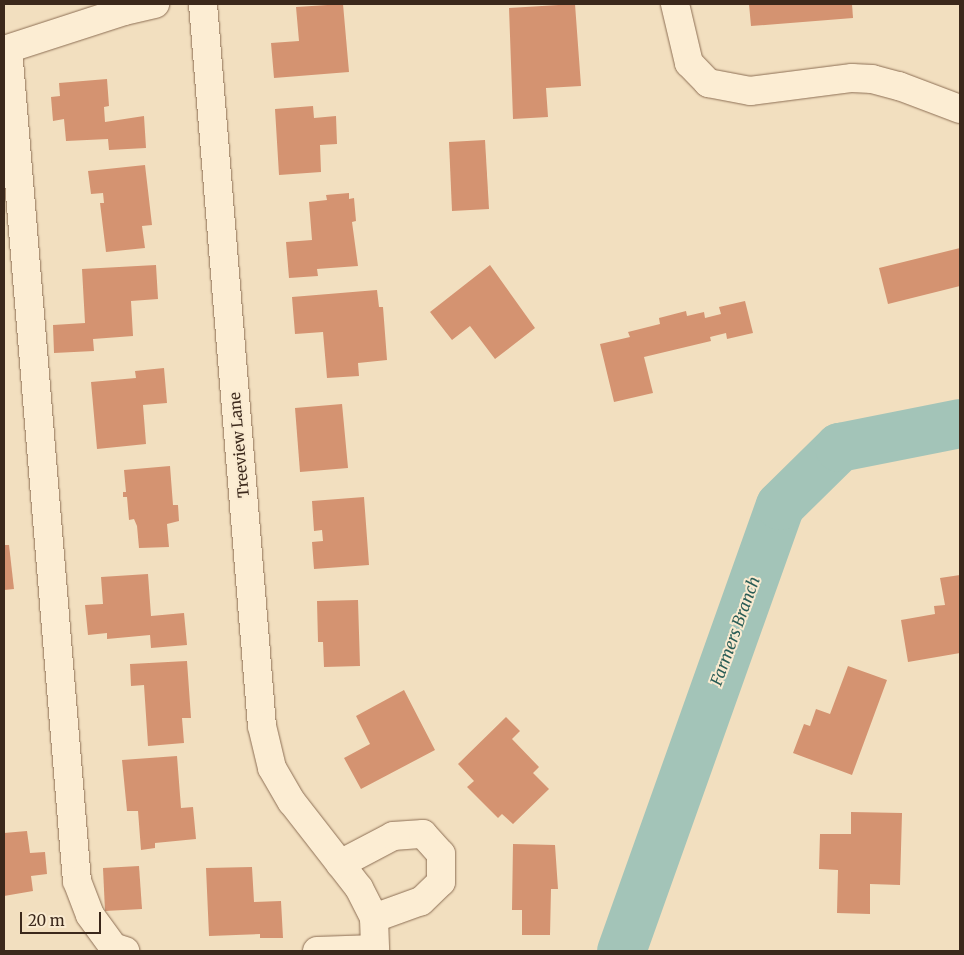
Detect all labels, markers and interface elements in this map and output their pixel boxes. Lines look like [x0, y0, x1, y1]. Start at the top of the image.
street label: Treeview Lane [225, 391, 253, 499]
water label: Farmers Branch [706, 574, 764, 688]
scale bar [22, 902, 104, 934]
text: 20 m [28, 911, 65, 930]

